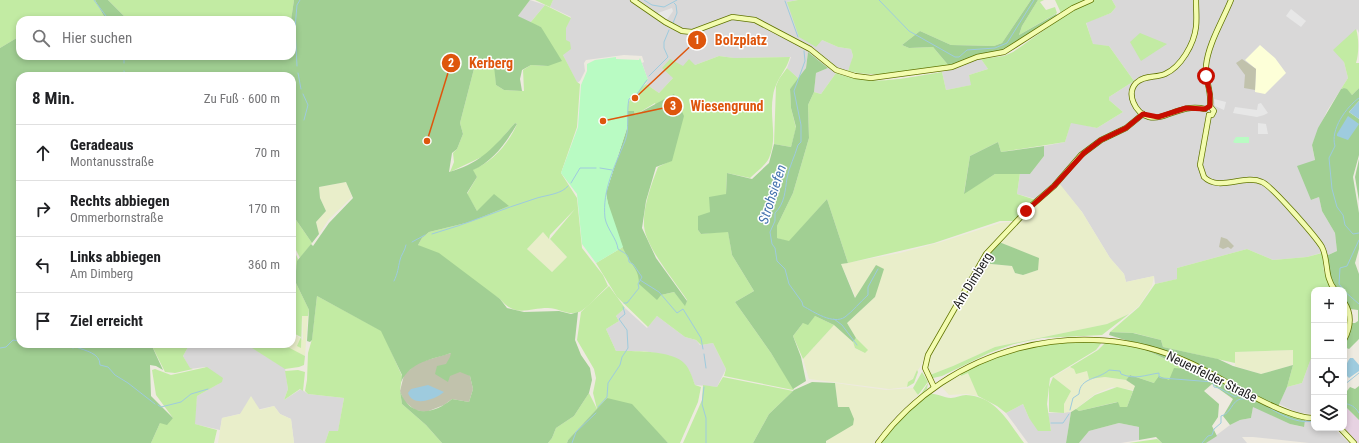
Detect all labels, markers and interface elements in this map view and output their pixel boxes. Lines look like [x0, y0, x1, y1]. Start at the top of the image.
search box [16, 16, 296, 60]
icon: search [30, 27, 52, 49]
callout: Bolzplatz [687, 27, 775, 53]
text: Hier suchen [62, 29, 132, 47]
text: Bolzplatz [715, 32, 767, 48]
text: 1 [694, 33, 700, 47]
callout: Kerberg [441, 50, 521, 76]
text: Kerberg [469, 55, 513, 71]
text: 2 [448, 56, 454, 70]
route start [1197, 67, 1215, 85]
text: 8 Min. [32, 88, 75, 108]
text: Zu Fuß · 600 m [204, 91, 280, 106]
callout: Wiesengrund [663, 93, 772, 119]
text: Wiesengrund [690, 98, 764, 114]
text: 3 [670, 99, 676, 113]
text: Geradeaus [70, 136, 134, 154]
icon: ahead [32, 142, 54, 164]
text: 70 m [254, 145, 280, 160]
text: Montanusstraße [70, 154, 154, 169]
water label: Strohsiefen [755, 162, 789, 226]
text: Rechts abbiegen [70, 192, 170, 210]
icon: right [32, 198, 54, 220]
text: 170 m [248, 201, 280, 216]
route end [1017, 202, 1035, 220]
text: Ommerbornstraße [70, 210, 163, 225]
text: Links abbiegen [70, 248, 161, 266]
street label: Am Dimberg [949, 249, 996, 311]
icon: left [32, 254, 54, 276]
text: 360 m [248, 257, 280, 272]
text: Am Dimberg [70, 266, 133, 281]
map controls [1311, 287, 1347, 431]
button: + [1311, 287, 1347, 323]
icon: arrive [32, 310, 54, 332]
text: Ziel erreicht [70, 312, 143, 330]
button: − [1311, 323, 1347, 359]
street label: Neuenfelder Straße [1164, 348, 1259, 405]
button: locate [1311, 359, 1347, 395]
button: layers [1311, 395, 1347, 431]

